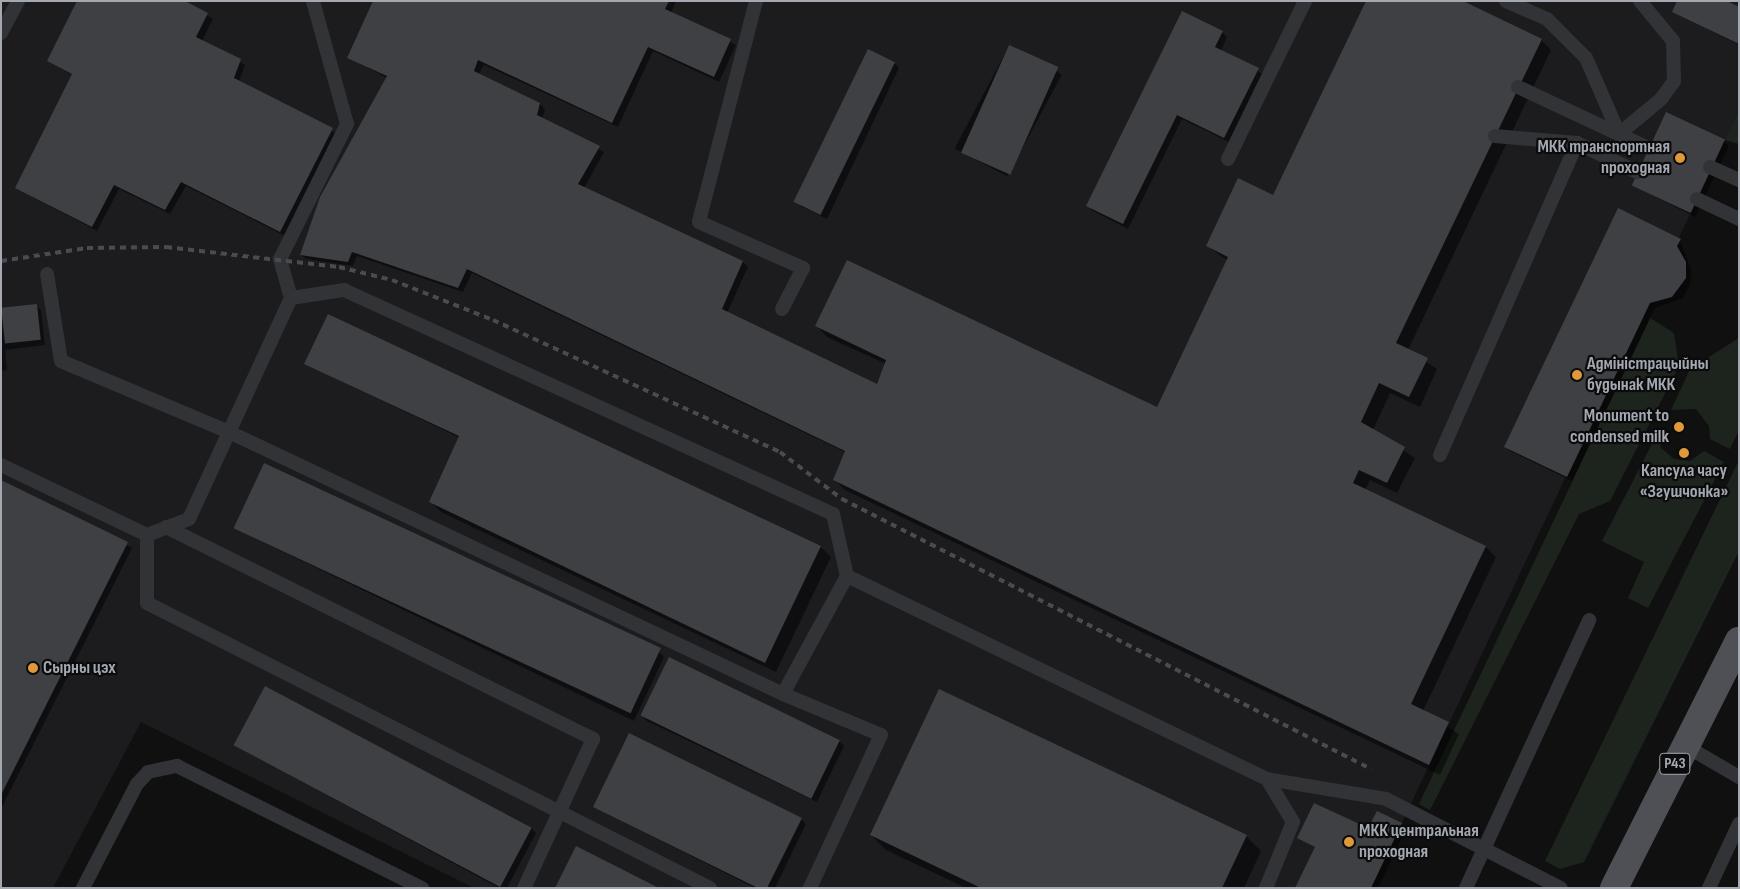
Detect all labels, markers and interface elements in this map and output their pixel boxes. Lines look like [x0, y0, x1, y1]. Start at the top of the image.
place label: МКК транспортная проходная [1537, 137, 1670, 180]
marker: МКК транспортная проходная [1674, 152, 1686, 164]
place label: Адміністрацыйны будынак МКК [1587, 354, 1709, 396]
marker: Адміністрацыйны будынак МКК [1571, 369, 1583, 381]
place label: Monument to condensed milk [1570, 406, 1669, 448]
marker: Monument to condensed milk [1673, 421, 1685, 433]
marker: Капсула часу «Згушчонка» [1678, 447, 1690, 459]
place label: Капсула часу «Згушчонка» [1640, 461, 1728, 504]
place label: Сырны цэх [43, 657, 116, 679]
marker: Сырны цэх [27, 662, 39, 674]
road number: Р43 [1659, 751, 1691, 778]
place label: МКК центральная проходная [1359, 821, 1479, 864]
marker: МКК центральная проходная [1343, 836, 1355, 848]

